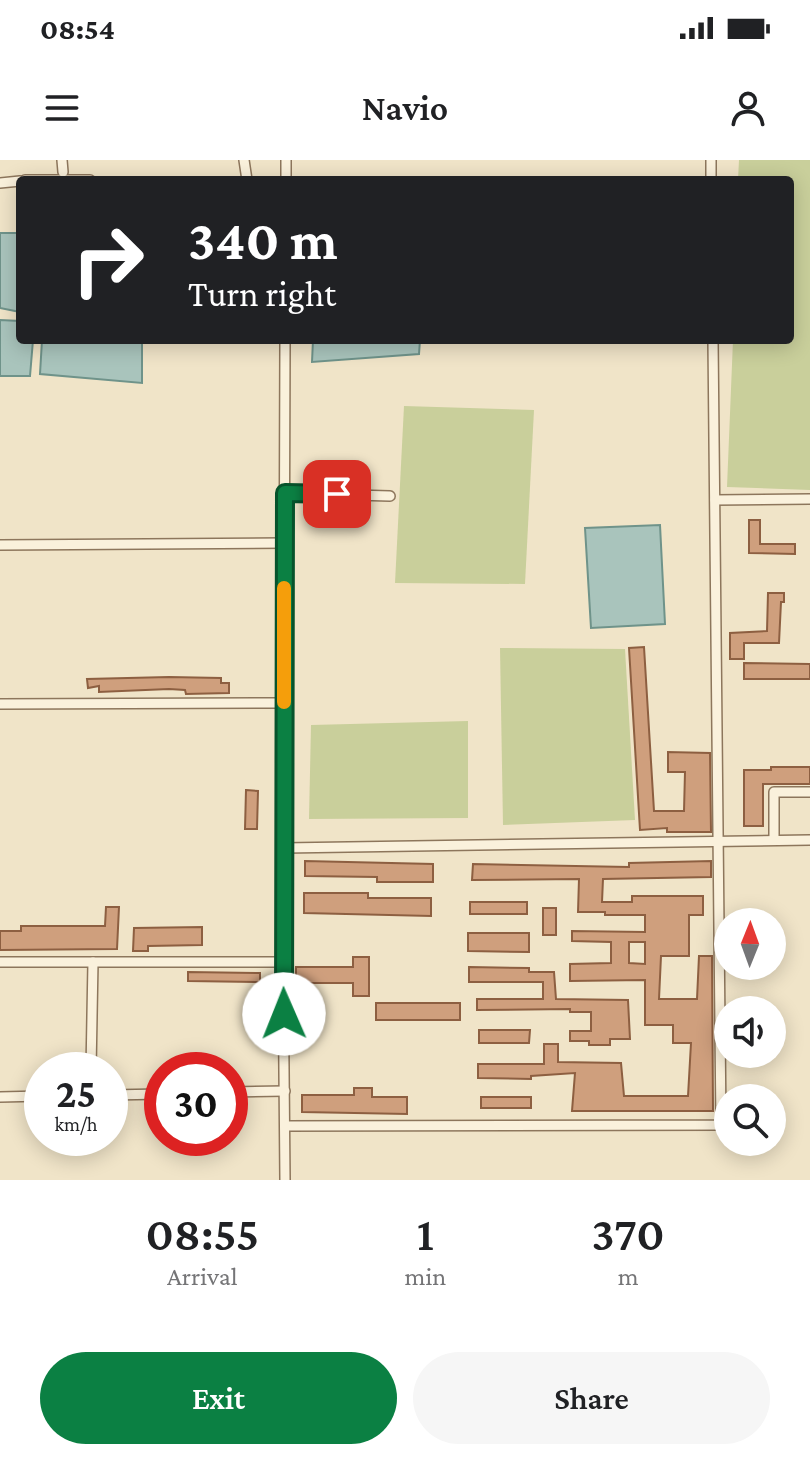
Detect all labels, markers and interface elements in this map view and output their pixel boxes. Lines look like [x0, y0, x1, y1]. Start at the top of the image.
text: 08:54 [40, 12, 115, 45]
icon: menu [40, 86, 84, 130]
icon: person [726, 86, 770, 130]
text: Navio [362, 88, 448, 128]
icon: right [56, 208, 160, 312]
text: 340 m [188, 209, 338, 271]
text: Turn right [188, 274, 336, 314]
pin [303, 460, 371, 528]
icon: arrive [315, 472, 359, 516]
north arrow [714, 908, 786, 980]
map controls [714, 908, 786, 1156]
position arrow [242, 972, 326, 1056]
button: sound [714, 996, 786, 1068]
speed limit sign: 30 [144, 1052, 248, 1156]
text: 25 [56, 1071, 96, 1116]
button: search [714, 1084, 786, 1156]
text: km/h [54, 1113, 98, 1135]
text: 08:55 [145, 1207, 259, 1260]
text: 1 [417, 1207, 434, 1260]
text: 370 [592, 1207, 665, 1260]
text: Arrival [167, 1262, 238, 1291]
text: min [405, 1262, 446, 1291]
text: m [618, 1262, 639, 1291]
button: Exit [40, 1352, 397, 1444]
button: Share [413, 1352, 770, 1444]

